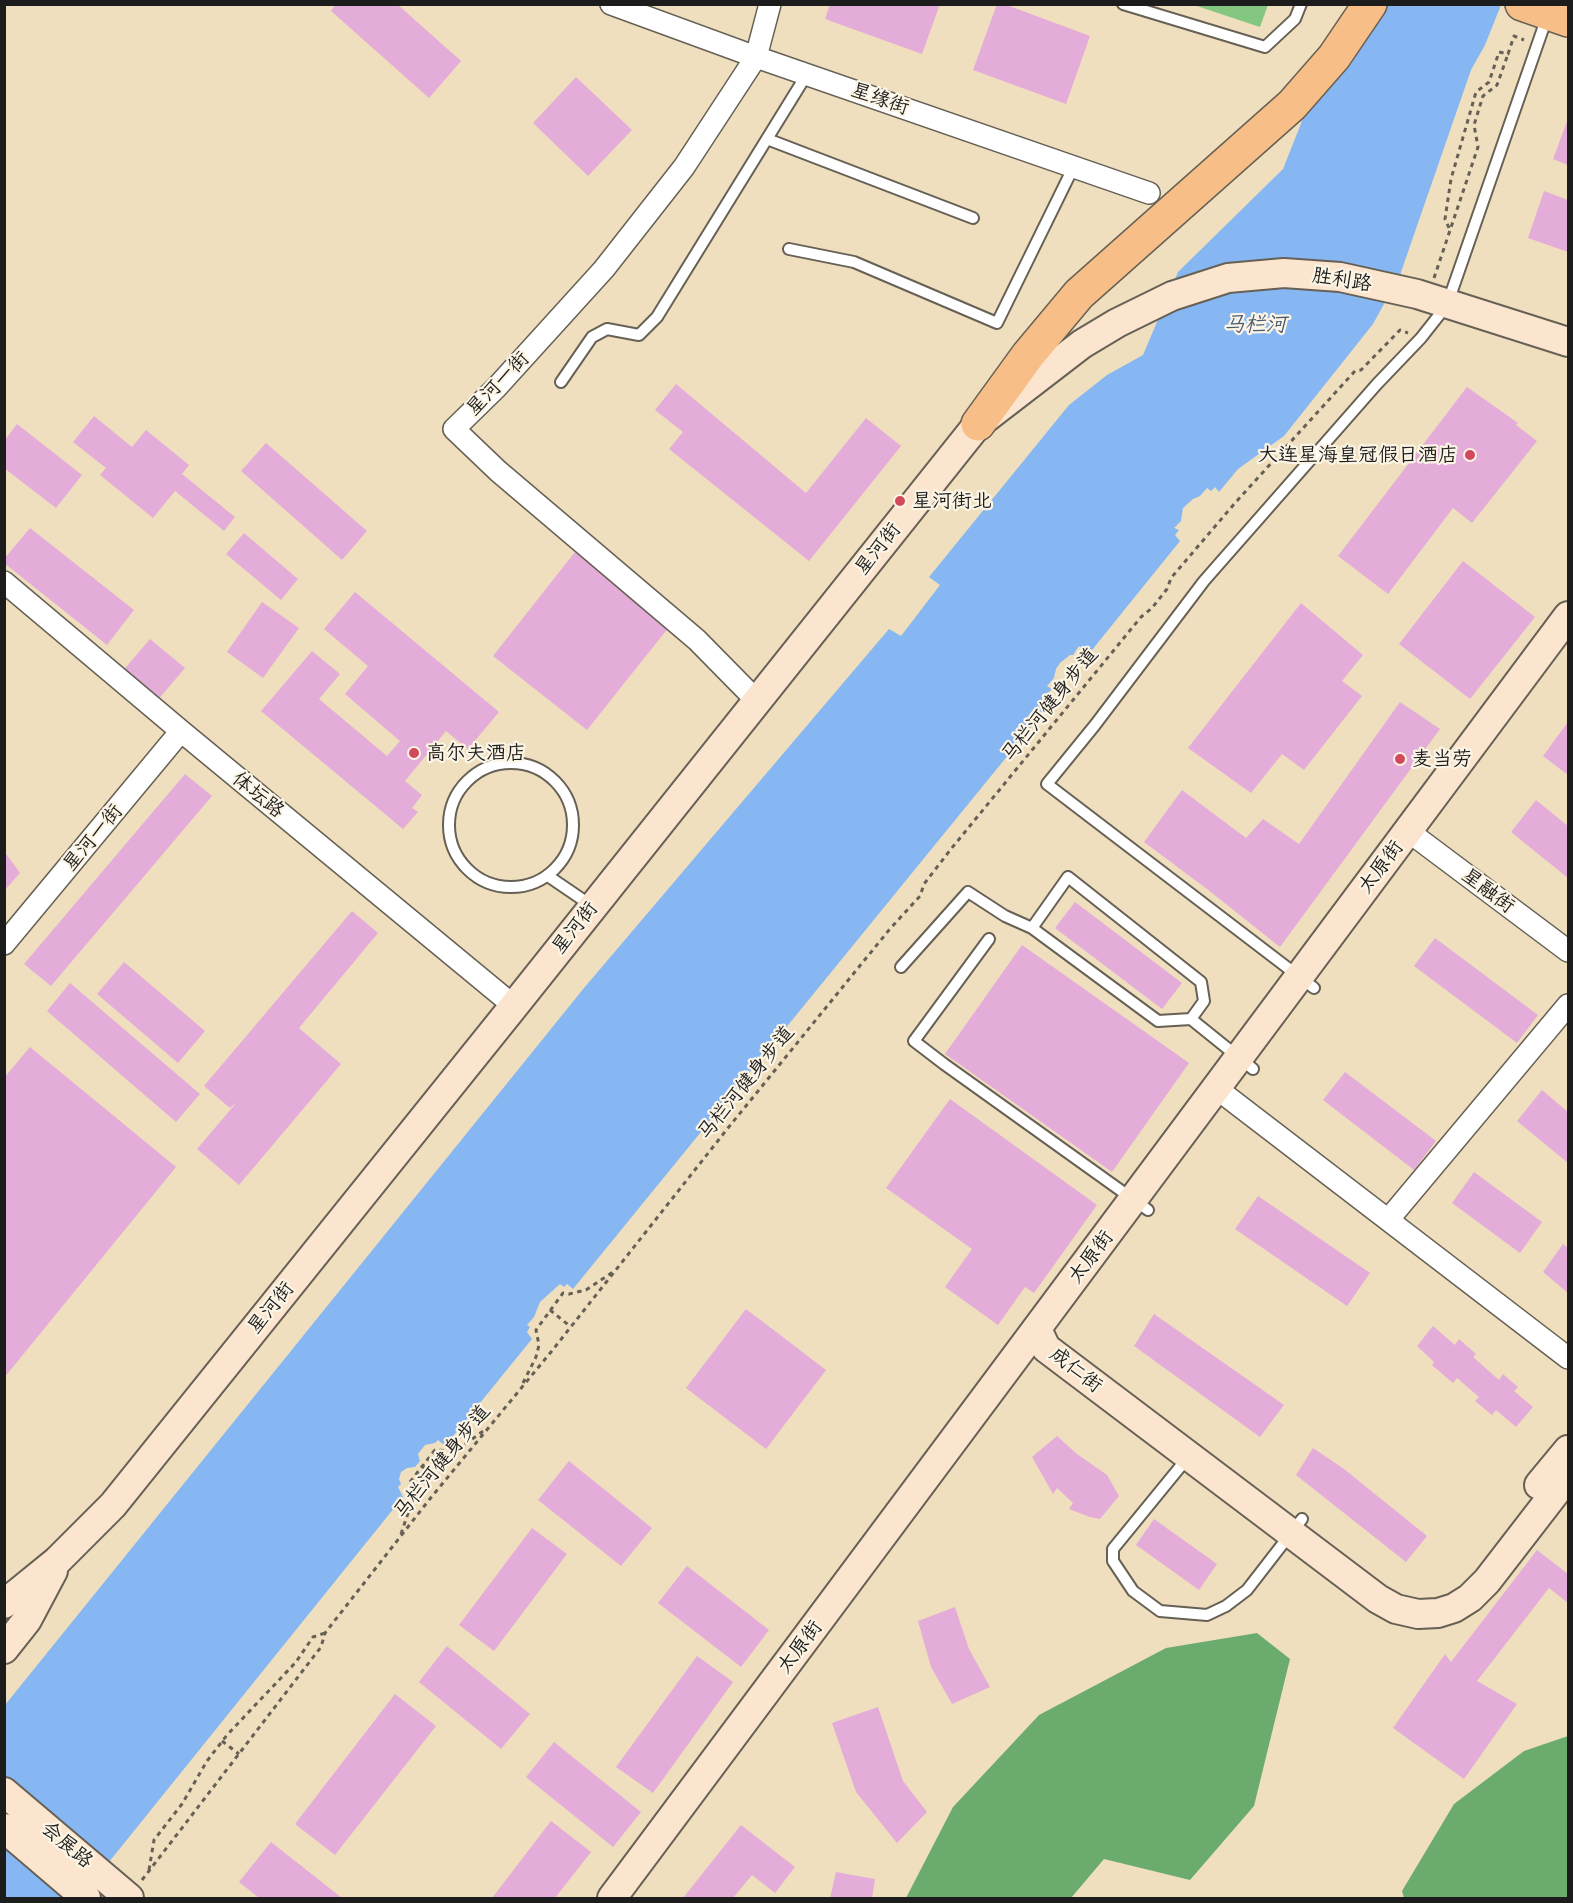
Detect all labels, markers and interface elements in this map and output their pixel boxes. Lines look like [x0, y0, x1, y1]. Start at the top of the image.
street label: 星缘街 [848, 78, 912, 120]
street label: 胜利路 [1310, 263, 1374, 297]
water label: 马栏河 [1224, 312, 1286, 338]
street label: 星河一街 [462, 347, 534, 421]
place label: 大连星海皇冠假日酒店 [1258, 443, 1458, 467]
marker: 大连星海皇冠假日酒店 [1463, 448, 1477, 462]
place label: 星河街北 [912, 489, 992, 513]
marker: 星河街北 [893, 494, 907, 508]
street label: 星河街 [850, 518, 906, 580]
street label: 马栏河健身步道 [997, 643, 1103, 767]
place label: 高尔夫酒店 [426, 741, 526, 765]
marker: 高尔夫酒店 [407, 746, 421, 760]
place label: 麦当劳 [1412, 747, 1472, 771]
marker: 麦当劳 [1393, 752, 1407, 766]
street label: 体坛路 [227, 767, 289, 823]
street label: 星河一街 [58, 800, 128, 876]
street label: 太原街 [1353, 836, 1409, 898]
street label: 星融街 [1457, 863, 1519, 919]
street label: 星河街 [547, 897, 603, 959]
street label: 马栏河健身步道 [693, 1021, 799, 1145]
street label: 太原街 [1063, 1226, 1119, 1288]
street label: 星河街 [243, 1277, 299, 1339]
street label: 成仁街 [1045, 1342, 1107, 1398]
street label: 马栏河健身步道 [389, 1400, 495, 1524]
street label: 太原街 [772, 1616, 828, 1678]
street label: 会展路 [36, 1817, 98, 1873]

